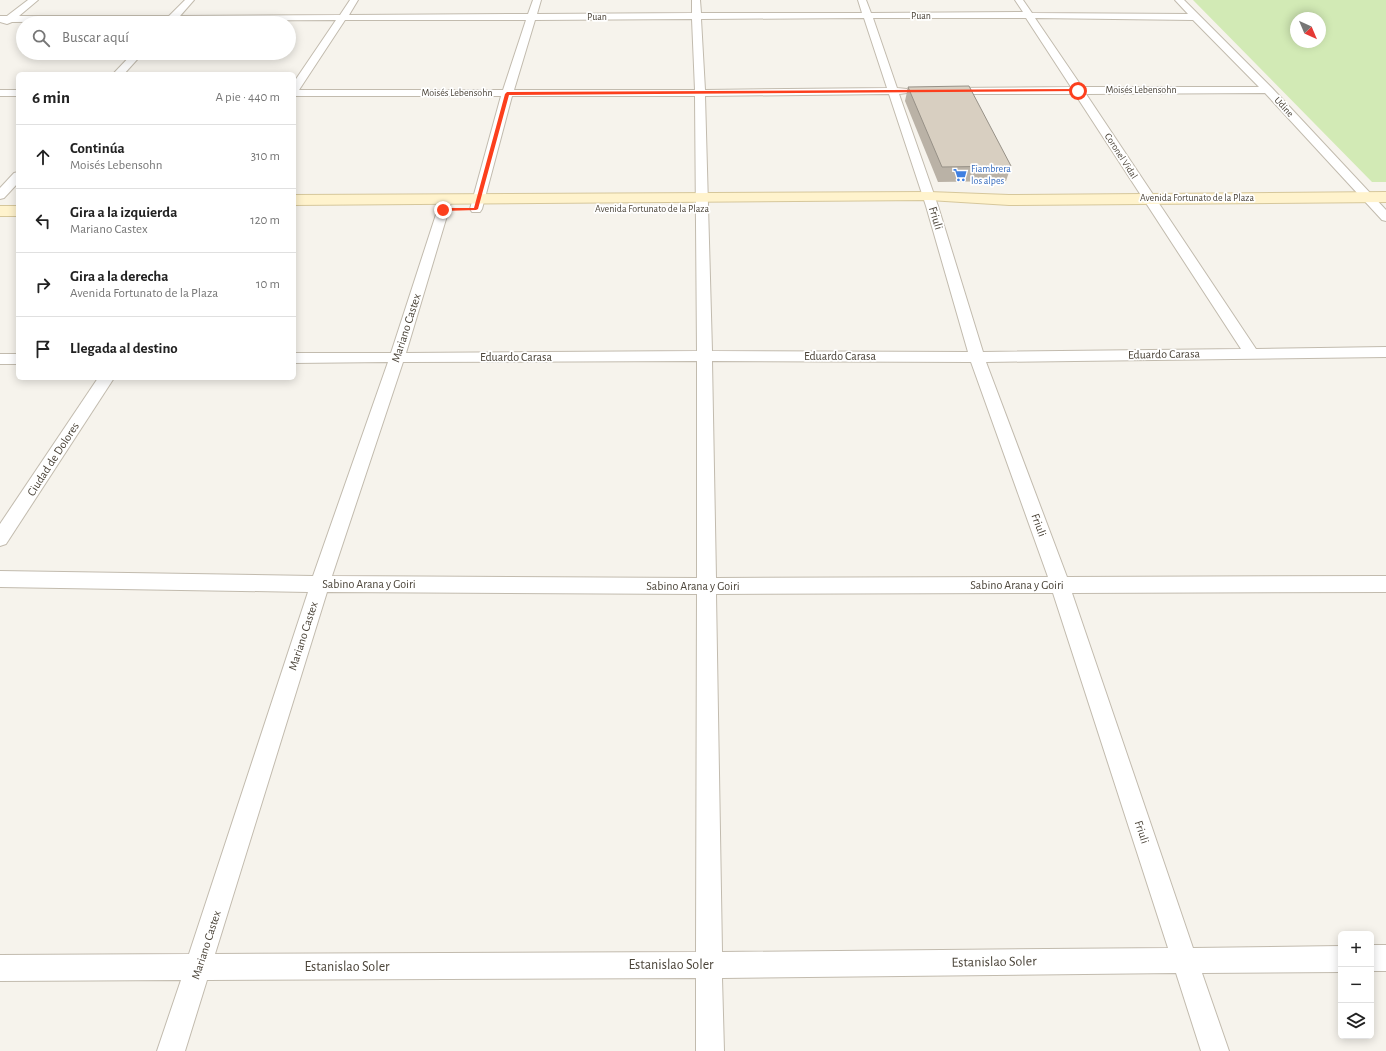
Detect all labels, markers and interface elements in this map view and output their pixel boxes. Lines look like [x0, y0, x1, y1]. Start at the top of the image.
street label: Puan [911, 11, 931, 21]
street label: Puan [587, 12, 607, 22]
north arrow [1290, 12, 1326, 48]
search box [16, 16, 296, 60]
icon: search [30, 27, 52, 49]
text: Buscar aquí [62, 30, 129, 45]
route start [1069, 82, 1087, 100]
street label: Moisés Lebensohn [1105, 85, 1177, 95]
street label: Moisés Lebensohn [421, 88, 493, 98]
text: 6 min [32, 89, 70, 106]
text: A pie · 440 m [215, 91, 280, 104]
street label: Udine [1272, 95, 1296, 119]
street label: Coronel Vidal [1103, 131, 1139, 181]
text: Continúa [70, 141, 125, 156]
icon: ahead [32, 146, 54, 168]
text: 310 m [251, 150, 280, 163]
text: Moisés Lebensohn [70, 159, 162, 172]
place label: Fiambrera los alpes [971, 164, 1011, 186]
supermarket icon: Fiambrera los alpes [952, 167, 968, 183]
street label: Avenida Fortunato de la Plaza [1140, 193, 1254, 203]
route end [434, 201, 452, 219]
street label: Avenida Fortunato de la Plaza [595, 204, 709, 214]
text: Gira a la izquierda [70, 205, 177, 220]
street label: Friuli [927, 205, 945, 231]
icon: left [32, 210, 54, 232]
text: 120 m [250, 214, 280, 227]
text: Mariano Castex [70, 223, 148, 236]
text: Gira a la derecha [70, 269, 169, 284]
icon: right [32, 274, 54, 296]
text: 10 m [256, 278, 280, 291]
text: Avenida Fortunato de la Plaza [70, 287, 218, 300]
street label: Mariano Castex [389, 292, 423, 364]
icon: arrive [32, 338, 54, 360]
text: Llegada al destino [70, 341, 178, 356]
street label: Eduardo Carasa [1128, 347, 1201, 361]
street label: Eduardo Carasa [804, 350, 877, 362]
street label: Eduardo Carasa [480, 351, 553, 363]
street label: Ciudad de Dolores [25, 420, 81, 498]
street label: Friuli [1029, 512, 1049, 538]
street label: Sabino Arana y Goiri [322, 578, 416, 591]
street label: Sabino Arana y Goiri [970, 579, 1064, 592]
street label: Sabino Arana y Goiri [646, 580, 740, 593]
street label: Mariano Castex [286, 600, 320, 672]
street label: Friuli [1133, 819, 1151, 845]
street label: Mariano Castex [189, 909, 223, 981]
map controls [1338, 931, 1374, 1039]
button: + [1338, 931, 1374, 967]
street label: Estanislao Soler [951, 954, 1037, 970]
street label: Estanislao Soler [628, 958, 714, 972]
street label: Estanislao Soler [304, 960, 390, 974]
button: − [1338, 967, 1374, 1003]
button: layers [1338, 1003, 1374, 1039]

